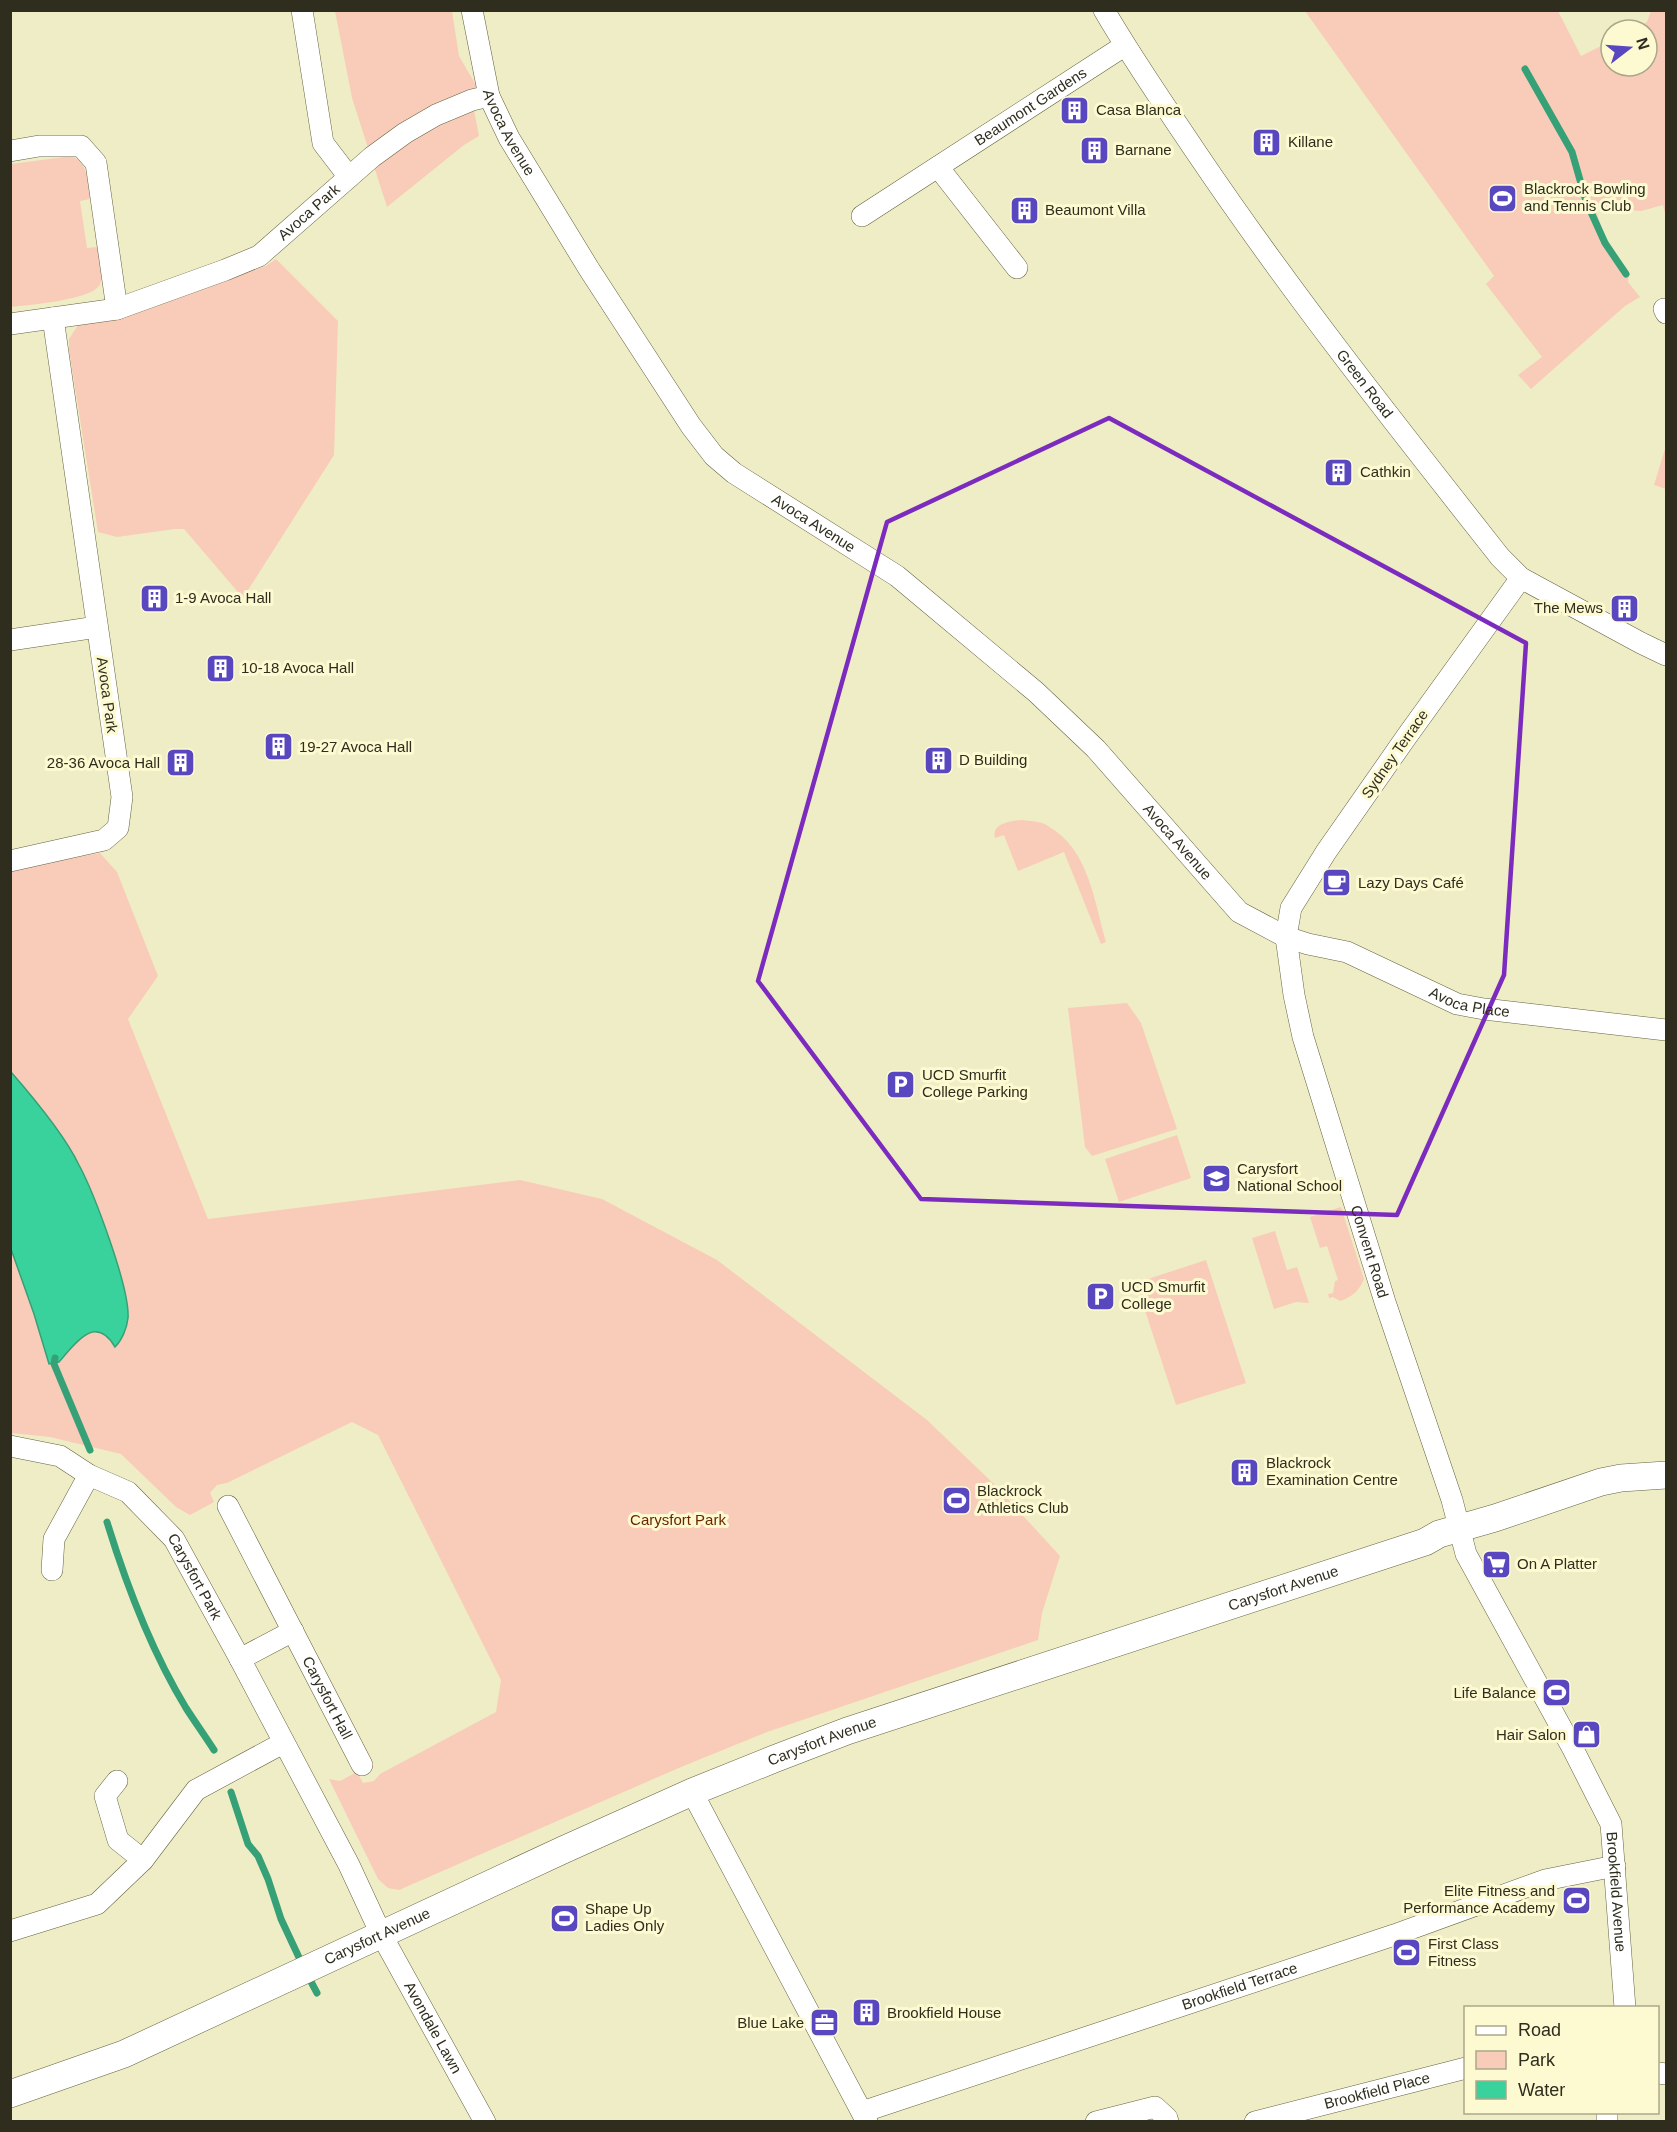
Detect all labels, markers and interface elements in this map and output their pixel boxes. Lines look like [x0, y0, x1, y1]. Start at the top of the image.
north arrow [1599, 18, 1659, 78]
text: N [1633, 36, 1653, 52]
street label: Beaumont Gardens [971, 64, 1090, 149]
street label: Avoca Avenue [480, 88, 539, 178]
building icon: Casa Blanca [1059, 94, 1091, 126]
place label: Casa Blanca [1096, 101, 1182, 118]
building icon: Killane [1251, 126, 1283, 158]
place label: Killane [1288, 133, 1333, 150]
building icon: Barnane [1078, 134, 1110, 166]
place label: Barnane [1115, 141, 1172, 158]
street label: Avoca Park [274, 180, 343, 243]
place label: Blackrock Bowling and Tennis Club [1524, 180, 1646, 214]
sports icon: Blackrock Bowling and Tennis Club [1487, 182, 1519, 214]
building icon: Beaumont Villa [1008, 194, 1040, 226]
place label: Beaumont Villa [1045, 201, 1146, 218]
street label: Green Road [1333, 346, 1397, 421]
building icon: Cathkin [1323, 456, 1355, 488]
place label: Cathkin [1360, 463, 1411, 480]
street label: Avoca Avenue [769, 490, 859, 555]
building icon: 1-9 Avoca Hall [138, 582, 170, 614]
place label: 1-9 Avoca Hall [175, 589, 271, 606]
building icon: The Mews [1608, 592, 1640, 624]
place label: The Mews [1534, 599, 1603, 616]
building icon: 10-18 Avoca Hall [204, 652, 236, 684]
street label: Avoca Park [94, 656, 121, 734]
place label: 10-18 Avoca Hall [241, 659, 354, 676]
street label: Sydney Terrace [1358, 706, 1431, 801]
building icon: 19-27 Avoca Hall [262, 731, 294, 763]
place label: 19-27 Avoca Hall [299, 738, 412, 755]
building icon: D Building [922, 744, 954, 776]
building icon: 28-36 Avoca Hall [165, 747, 197, 779]
place label: D Building [959, 751, 1027, 768]
place label: 28-36 Avoca Hall [47, 754, 160, 771]
street label: Avoca Avenue [1140, 800, 1216, 883]
cafe icon: Lazy Days Café [1321, 867, 1353, 899]
place label: Lazy Days Café [1358, 874, 1464, 891]
street label: Avoca Place [1427, 983, 1511, 1020]
place label: UCD Smurfit College Parking [922, 1066, 1028, 1100]
parking icon: UCD Smurfit College Parking [885, 1068, 917, 1100]
place label: Carysfort National School [1237, 1160, 1342, 1194]
school or university icon: Carysfort National School [1200, 1162, 1232, 1194]
street label: Convent Road [1348, 1203, 1392, 1300]
place label: UCD Smurfit College [1121, 1278, 1206, 1312]
parking icon: UCD Smurfit College [1084, 1280, 1116, 1312]
place label: Blackrock Examination Centre [1266, 1454, 1398, 1488]
building icon: Blackrock Examination Centre [1229, 1456, 1261, 1488]
place label: Blackrock Athletics Club [977, 1482, 1069, 1516]
sports icon: Blackrock Athletics Club [940, 1484, 972, 1516]
park label: Carysfort Park [630, 1511, 726, 1528]
street label: Carysfort Park [165, 1530, 226, 1623]
supermarket icon: On A Platter [1480, 1548, 1512, 1580]
place label: On A Platter [1517, 1555, 1597, 1572]
street label: Carysfort Avenue [1226, 1562, 1340, 1614]
street label: Carysfort Hall [299, 1653, 356, 1742]
sports icon: Life Balance [1541, 1677, 1573, 1709]
place label: Life Balance [1453, 1684, 1536, 1701]
street label: Carysfort Avenue [765, 1713, 878, 1769]
shop icon: Hair Salon [1571, 1719, 1603, 1751]
place label: Hair Salon [1496, 1726, 1566, 1743]
street label: Brookfield Avenue [1604, 1831, 1630, 1953]
place label: Elite Fitness and Performance Academy [1403, 1882, 1555, 1916]
sports icon: Elite Fitness and Performance Academy [1560, 1884, 1592, 1916]
place label: Shape Up Ladies Only [585, 1900, 665, 1934]
sports icon: Shape Up Ladies Only [548, 1902, 580, 1934]
street label: Carysfort Avenue [321, 1904, 433, 1968]
place label: First Class Fitness [1428, 1935, 1499, 1969]
sports icon: First Class Fitness [1391, 1937, 1423, 1969]
street label: Brookfield Terrace [1180, 1959, 1299, 2013]
street label: Avondale Lawn [401, 1978, 465, 2076]
building icon: Brookfield House [850, 1997, 882, 2029]
place label: Brookfield House [887, 2004, 1001, 2021]
legend [1464, 2006, 1659, 2114]
office icon: Blue Lake [809, 2007, 841, 2039]
place label: Blue Lake [737, 2014, 804, 2031]
text: Road [1518, 2020, 1561, 2040]
text: Park [1518, 2050, 1556, 2070]
street label: Brookfield Place [1322, 2069, 1432, 2112]
text: Water [1518, 2080, 1565, 2100]

